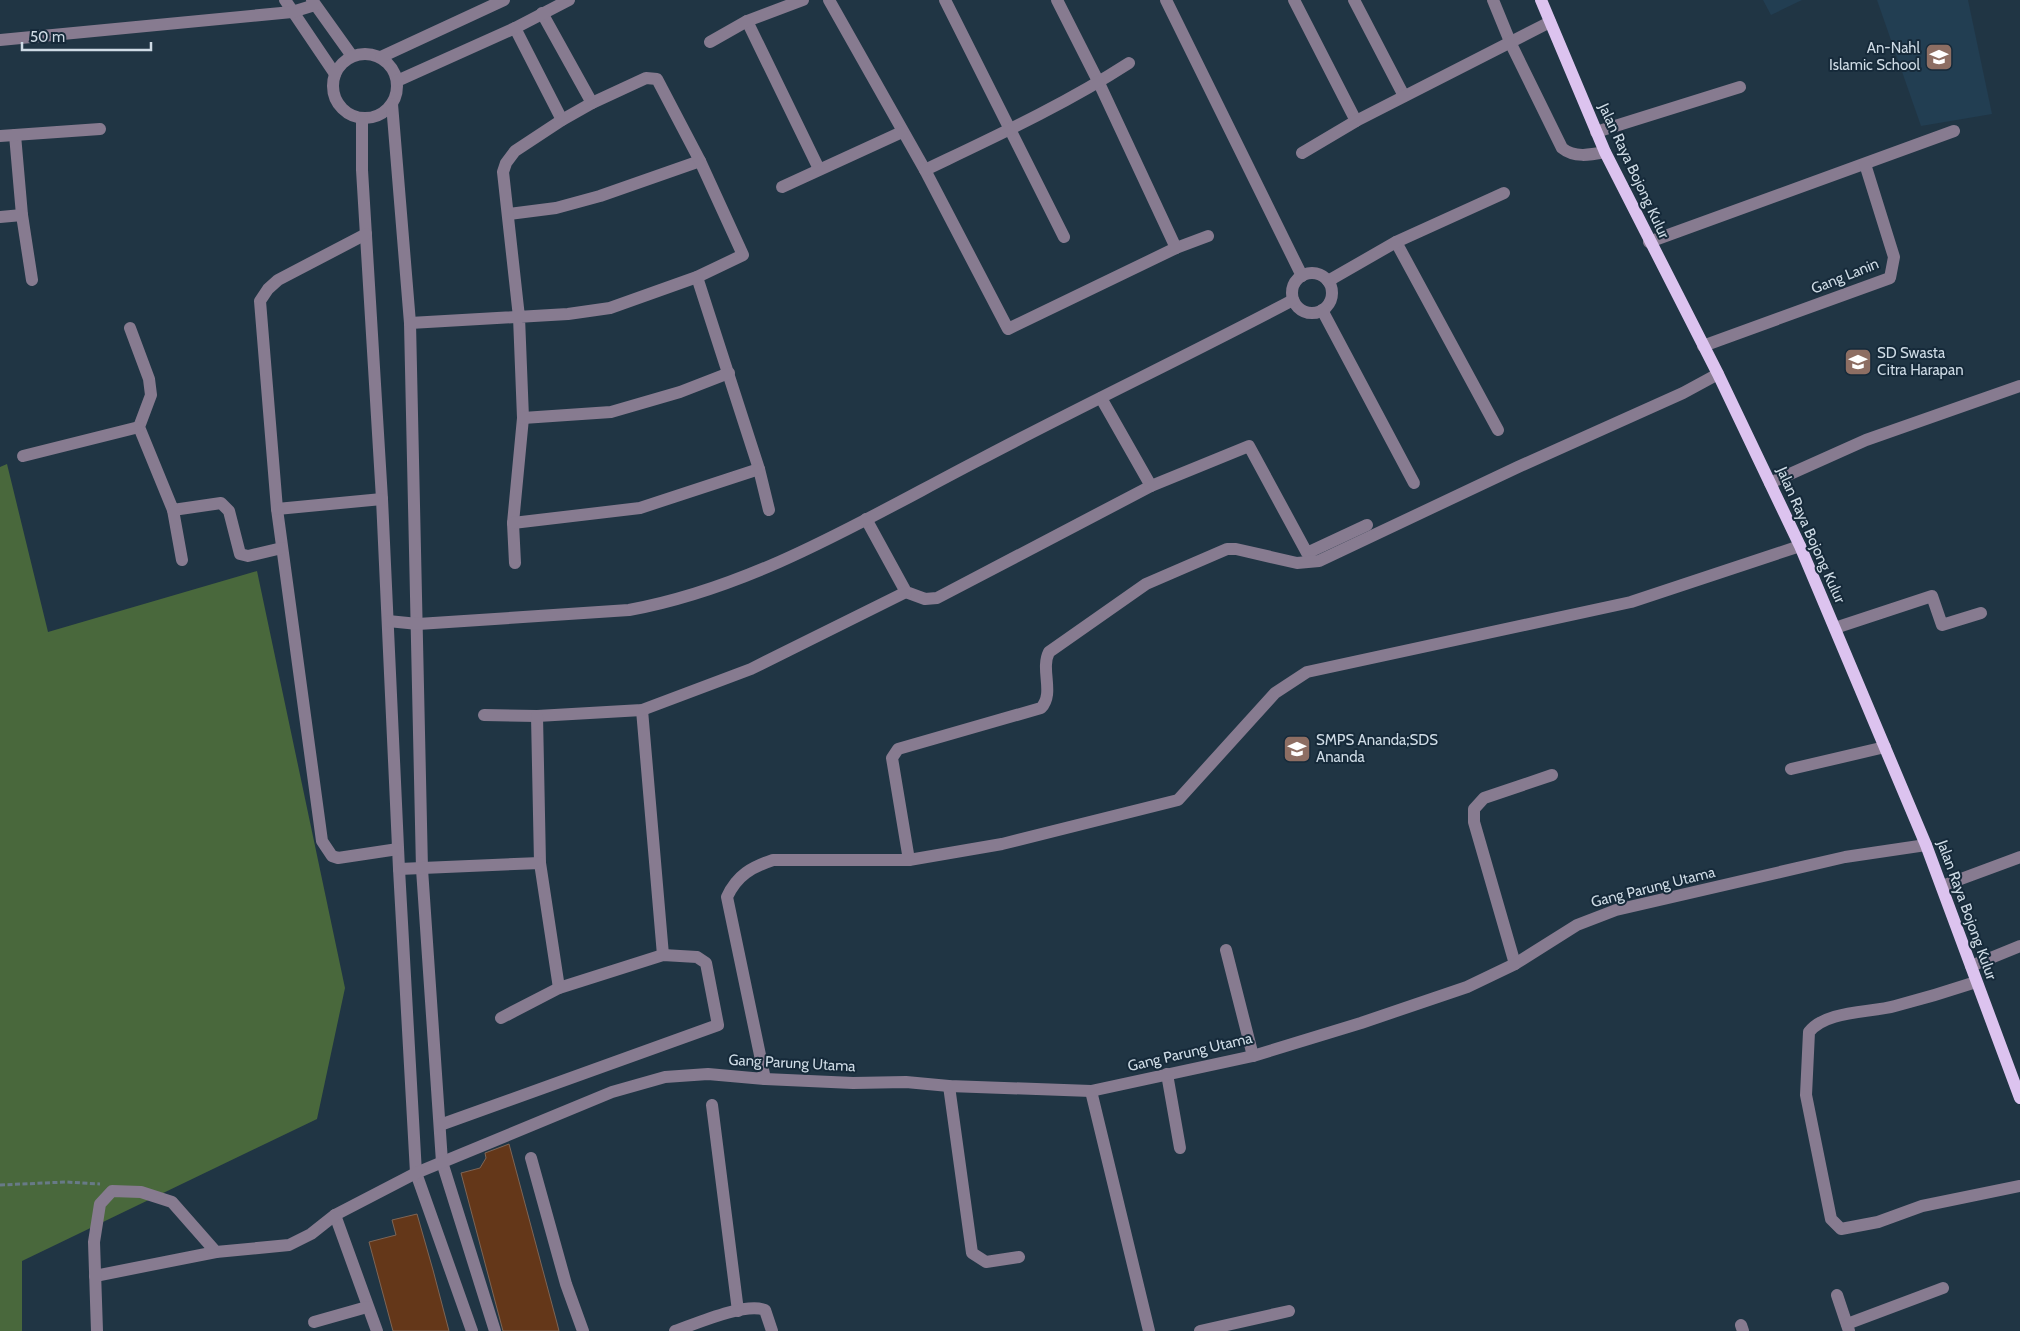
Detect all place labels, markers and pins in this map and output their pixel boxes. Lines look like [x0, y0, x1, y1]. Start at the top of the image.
place label: An-Nahl Islamic School [1829, 39, 1920, 74]
school or university icon: An-Nahl Islamic School [1924, 42, 1954, 72]
place label: SD Swasta Citra Harapan [1877, 344, 1964, 379]
school or university icon: SD Swasta Citra Harapan [1843, 347, 1873, 377]
place label: SMPS Ananda;SDS Ananda [1316, 731, 1438, 766]
school or university icon: SMPS Ananda;SDS Ananda [1282, 734, 1312, 764]

